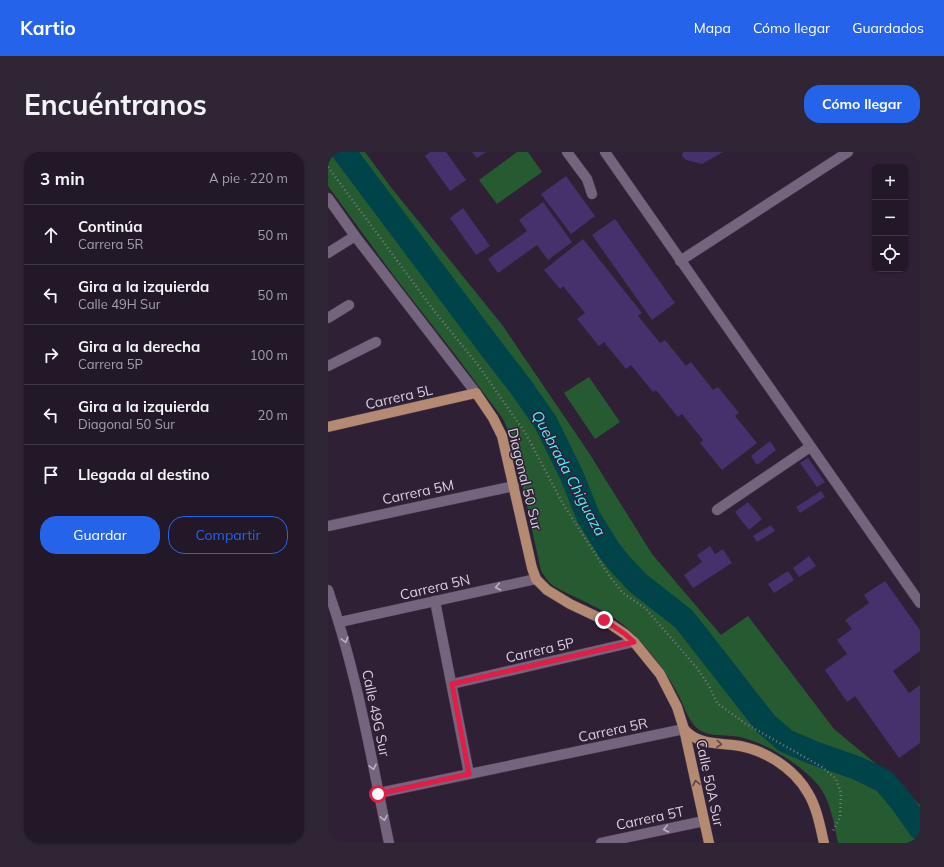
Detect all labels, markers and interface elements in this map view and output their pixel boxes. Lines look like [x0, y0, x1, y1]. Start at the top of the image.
text: Kartio [20, 16, 76, 40]
text: Mapa [694, 19, 731, 37]
text: Cómo llegar [753, 19, 830, 37]
text: Guardados [852, 19, 924, 37]
button: Cómo llegar [804, 85, 920, 123]
text: Encuéntranos [24, 87, 207, 122]
map controls [872, 164, 908, 272]
button: + [872, 164, 908, 200]
text: 3 min [40, 168, 85, 189]
text: A pie · 220 m [209, 170, 288, 186]
button: − [872, 200, 908, 236]
text: Continúa [78, 217, 143, 236]
icon: ahead [40, 224, 62, 246]
text: 50 m [258, 227, 288, 243]
text: Carrera 5R [78, 236, 144, 252]
button: locate [872, 236, 908, 272]
text: Gira a la izquierda [78, 277, 209, 296]
icon: left [40, 284, 62, 306]
text: 50 m [258, 287, 288, 303]
text: Calle 49H Sur [78, 296, 160, 312]
text: Gira a la derecha [78, 337, 200, 356]
icon: right [40, 344, 62, 366]
text: 100 m [250, 347, 288, 363]
text: Carrera 5P [78, 356, 143, 372]
street label: Carrera 5L [364, 380, 435, 413]
text: Gira a la izquierda [78, 397, 209, 416]
icon: left [40, 404, 62, 426]
text: 20 m [258, 407, 288, 423]
water label: Quebrada Chiguaza [528, 407, 610, 539]
text: Diagonal 50 Sur [78, 416, 175, 432]
street label: Diagonal 50 Sur [504, 426, 547, 533]
icon: arrive [40, 464, 62, 486]
text: Llegada al destino [78, 465, 210, 484]
street label: Carrera 5M [380, 476, 456, 508]
button: Guardar [40, 516, 160, 554]
button: Compartir [168, 516, 288, 554]
street label: Carrera 5N [398, 570, 472, 604]
one-way arrow [494, 582, 501, 591]
route end [595, 611, 613, 629]
street label: Carrera 5P [504, 633, 576, 667]
one-way arrow [340, 637, 348, 643]
street label: Calle 49G Sur [358, 668, 394, 759]
street label: Carrera 5R [577, 714, 650, 746]
street label: Calle 50A Sur [692, 738, 728, 829]
one-way arrow [716, 739, 722, 748]
one-way arrow [368, 764, 377, 770]
one-way arrow [693, 780, 701, 786]
route start [369, 785, 387, 803]
street label: Carrera 5T [614, 802, 686, 834]
one-way arrow [379, 815, 387, 821]
one-way arrow [663, 825, 669, 833]

